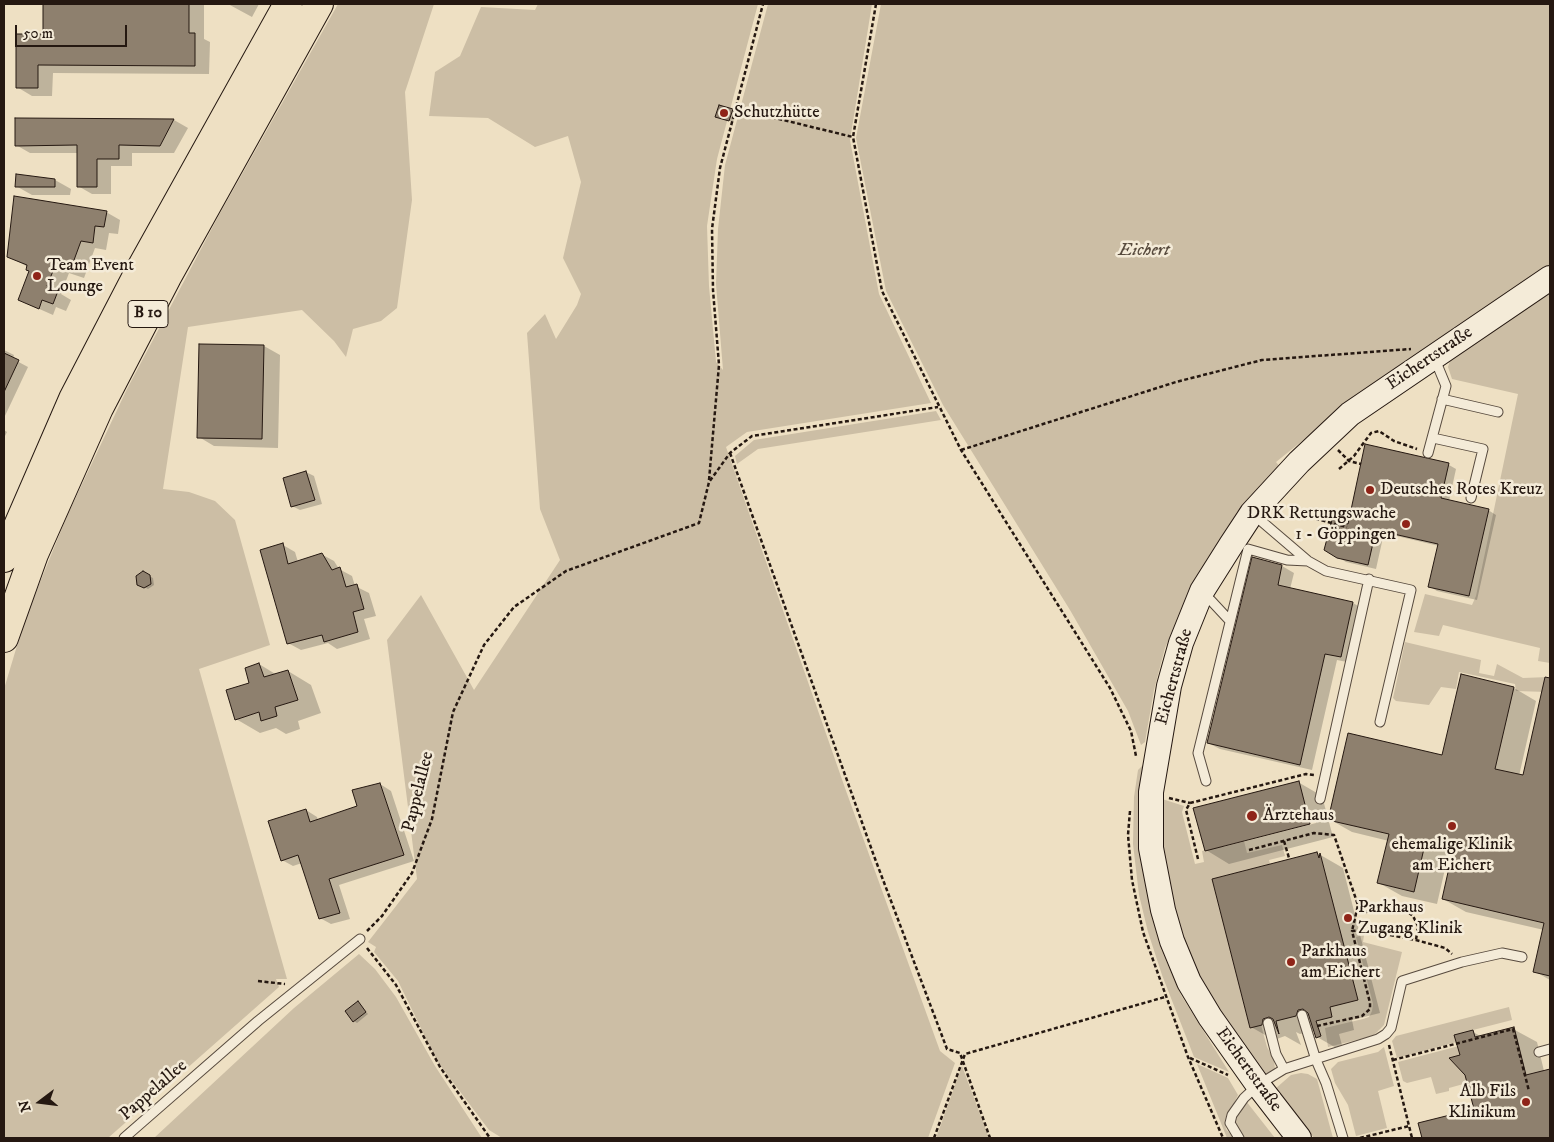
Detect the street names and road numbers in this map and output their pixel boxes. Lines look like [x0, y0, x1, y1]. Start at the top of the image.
road number: B 10 [128, 300, 168, 328]
street label: Eichertstraße [1383, 322, 1477, 396]
street label: Eichertstraße [1152, 626, 1198, 728]
street label: Pappelallee [399, 749, 439, 835]
street label: Eichertstraße [1210, 1024, 1286, 1116]
street label: Pappelallee [116, 1056, 192, 1126]

